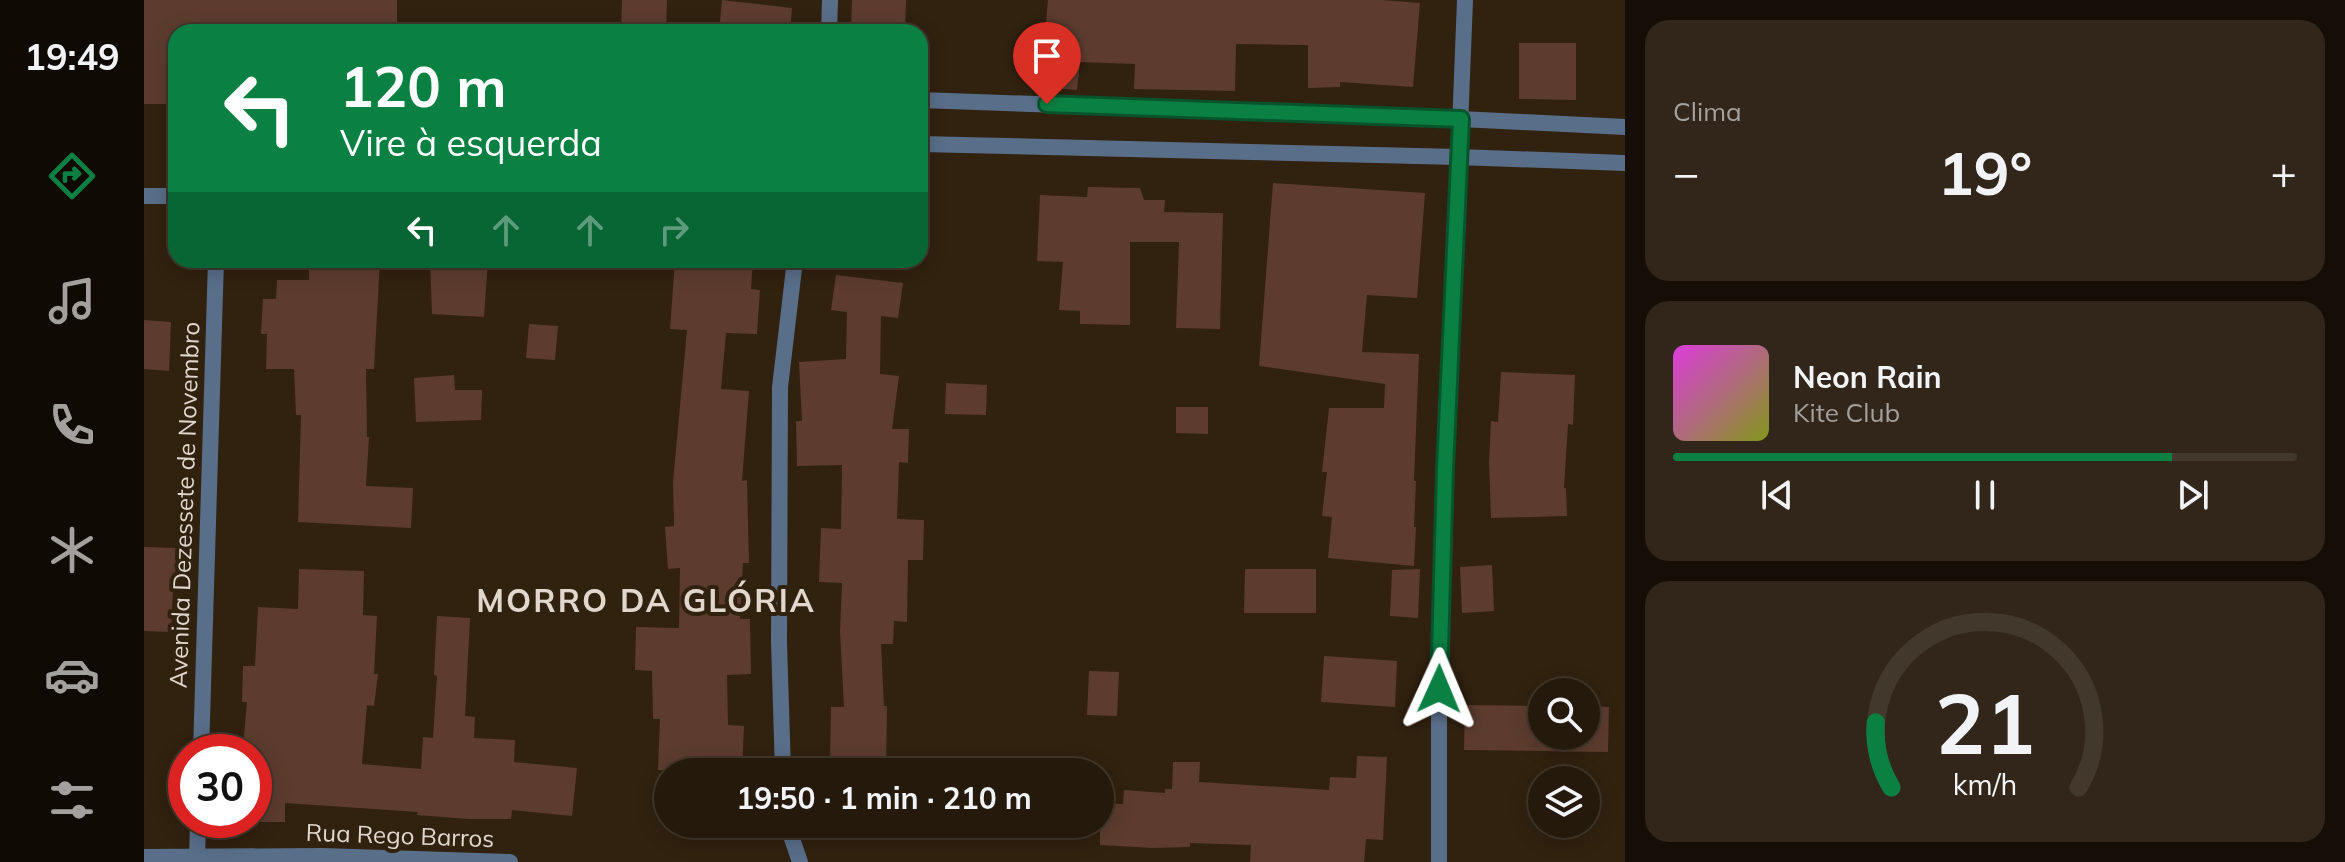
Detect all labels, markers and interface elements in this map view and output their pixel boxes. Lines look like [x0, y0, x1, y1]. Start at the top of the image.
pin [1013, 22, 1081, 104]
text: 19:49 [24, 34, 120, 79]
icon: arrive [1025, 34, 1069, 78]
text: 120 m [340, 51, 507, 121]
icon: left [208, 56, 312, 160]
text: Clima [1673, 95, 1742, 128]
text: Vire à esquerda [340, 120, 602, 165]
text: 19° [1938, 135, 2032, 210]
text: − [1673, 145, 1699, 200]
text: + [2271, 145, 2297, 200]
icon: directions [44, 148, 100, 204]
icon: left [400, 208, 444, 252]
icon: ahead [484, 208, 528, 252]
icon: ahead [568, 208, 612, 252]
icon: right [652, 208, 696, 252]
icon: music [44, 273, 100, 329]
street label: Avenida Dezessete de Novembro [163, 321, 205, 689]
text: Neon Rain [1793, 358, 1942, 396]
text: Kite Club [1793, 396, 1900, 429]
icon: phone [44, 397, 100, 453]
icon: previous [1755, 473, 1799, 517]
icon: pause [1963, 473, 2007, 517]
icon: next [2171, 473, 2215, 517]
icon: climate [44, 522, 100, 578]
district label: MORRO DA GLÓRIA [476, 580, 816, 620]
icon: car [44, 647, 100, 703]
position arrow [1397, 647, 1481, 731]
text: 21 [1935, 669, 2035, 774]
map controls [1528, 678, 1600, 838]
button: search [1528, 678, 1600, 750]
speed limit sign: 30 [168, 734, 272, 838]
button: layers [1528, 766, 1600, 838]
text: km/h [1953, 766, 2017, 802]
icon: filters [44, 772, 100, 828]
text: 19:50 · 1 min · 210 m [736, 779, 1032, 817]
street label: Rua Rego Barros [305, 817, 495, 853]

